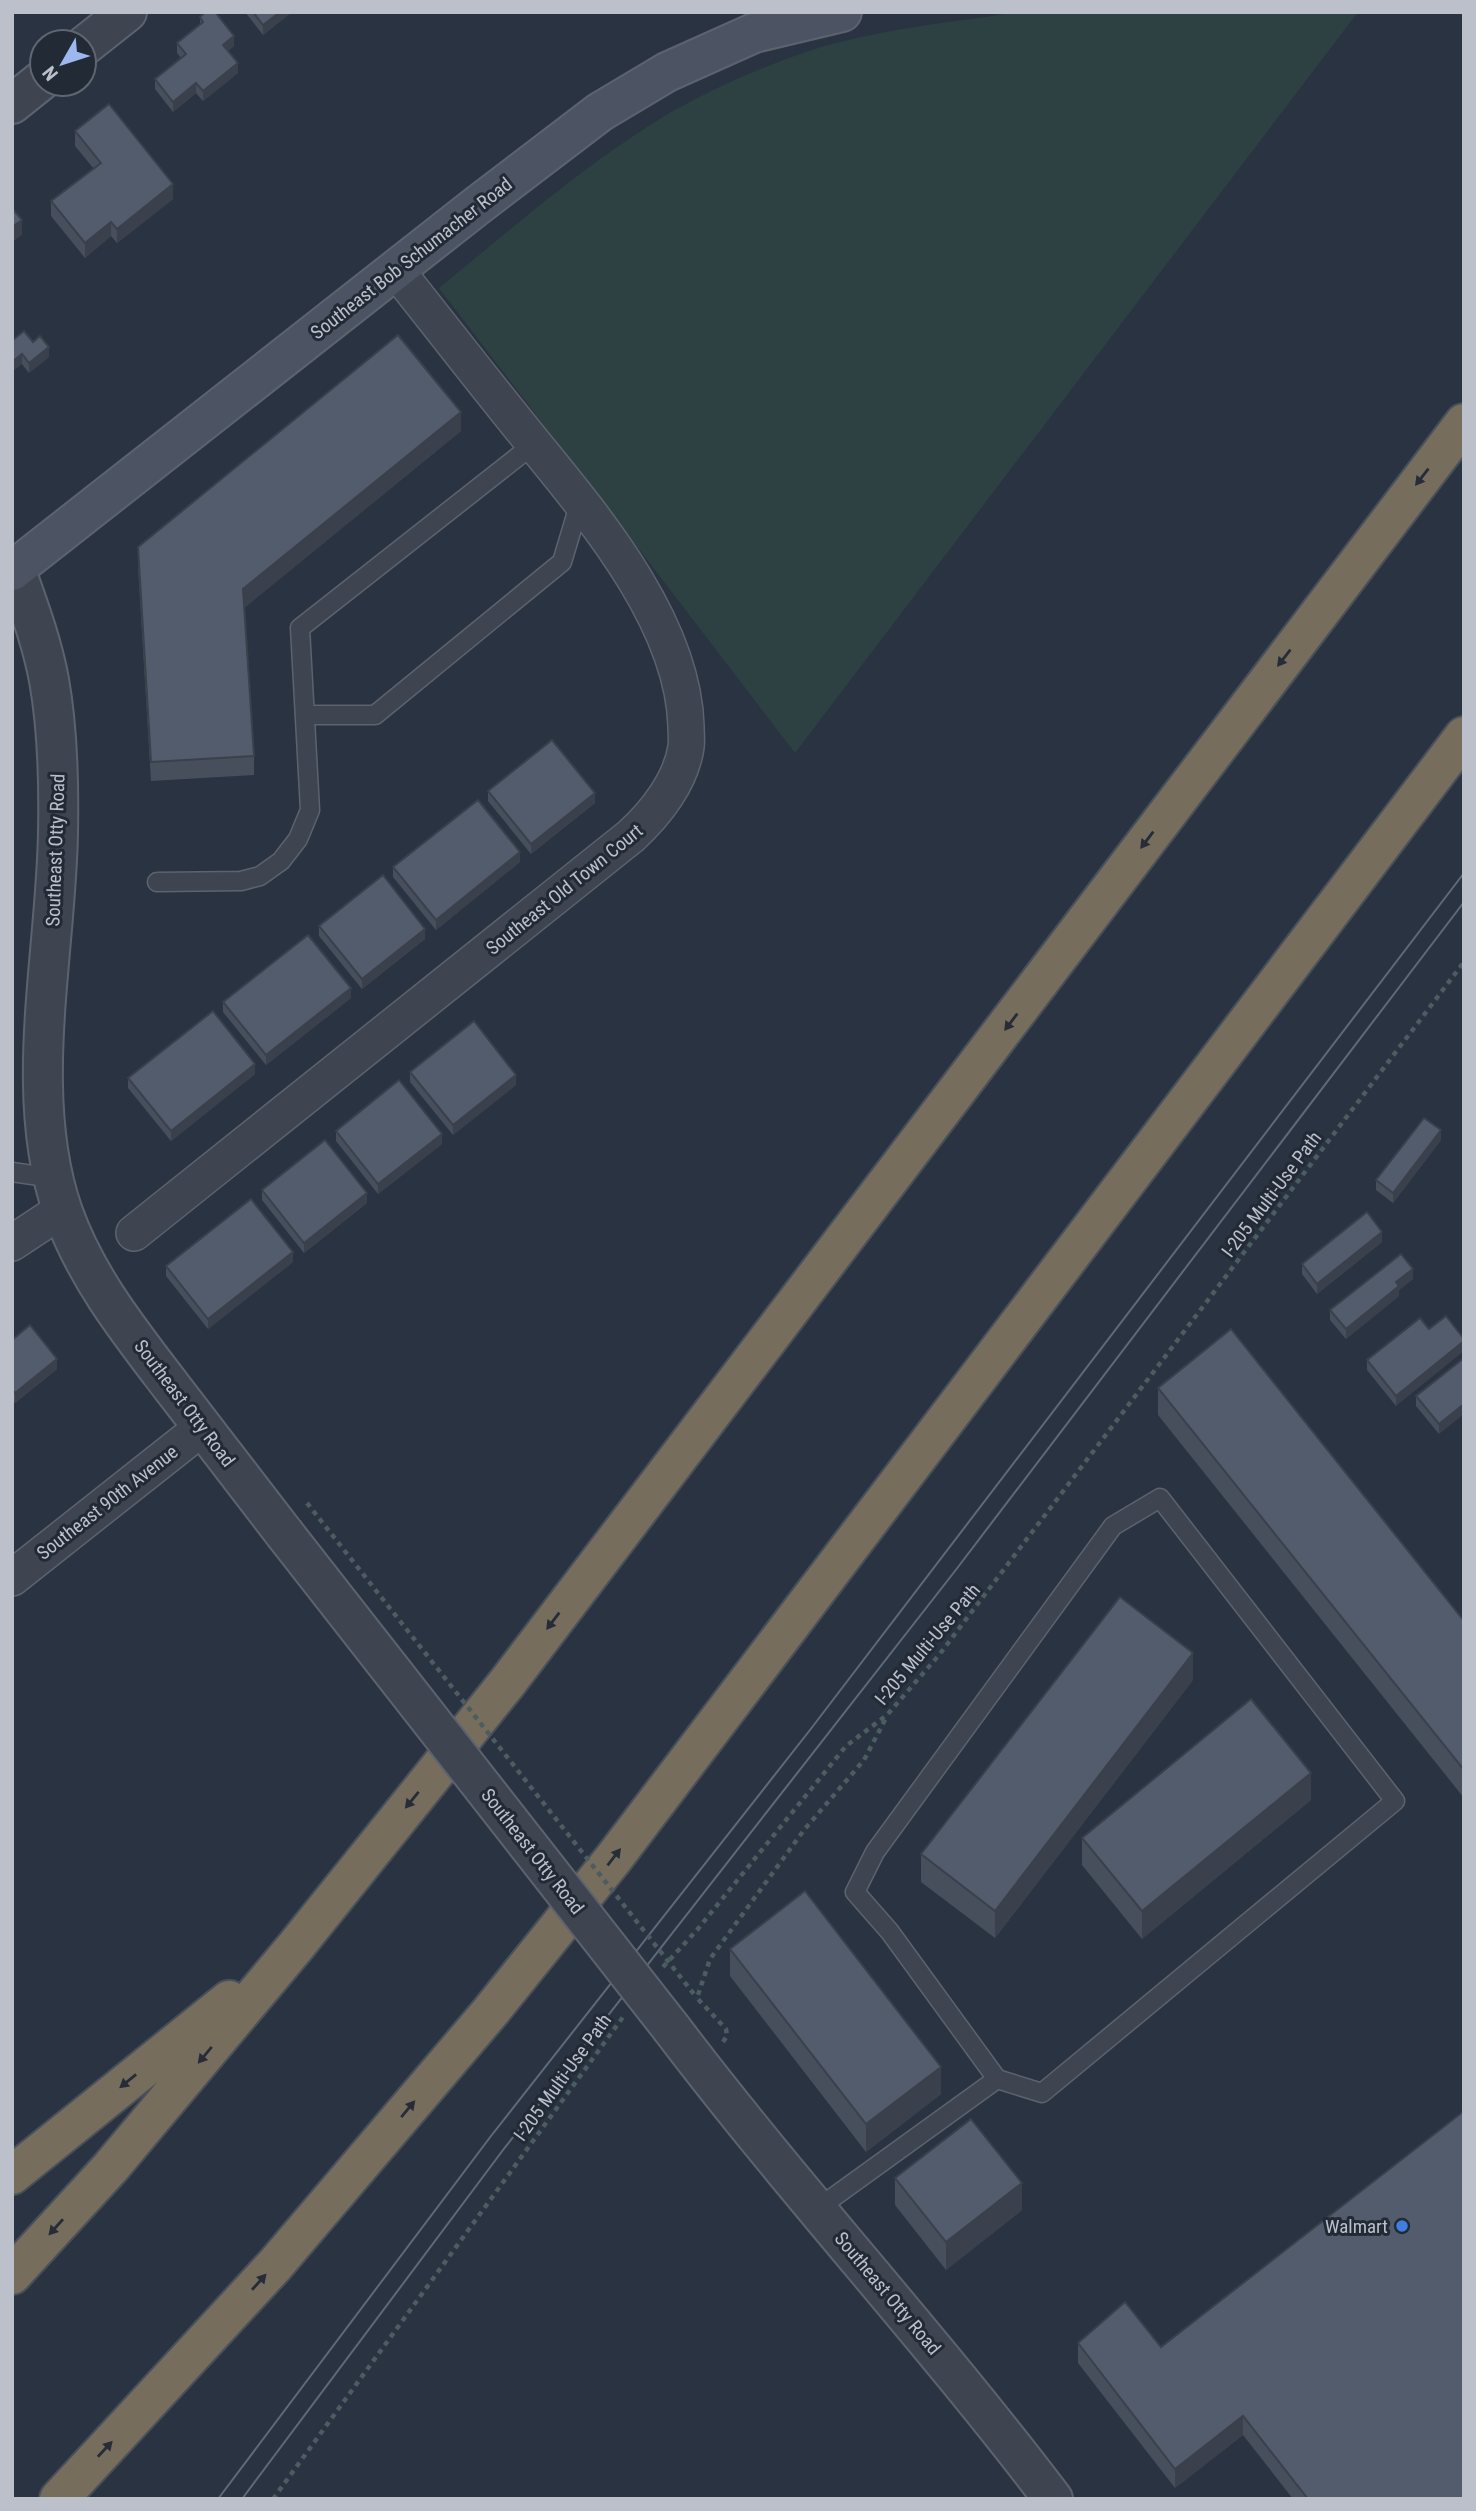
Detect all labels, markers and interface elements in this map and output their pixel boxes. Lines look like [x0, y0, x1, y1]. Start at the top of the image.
north arrow [28, 28, 98, 98]
text: N [38, 62, 63, 85]
street label: Southeast Bob Schumacher Road [306, 173, 517, 344]
one-way arrow [1416, 468, 1430, 486]
one-way arrow [1276, 648, 1291, 666]
street label: Southeast Otty Road [41, 773, 70, 927]
street label: Southeast Old Town Court [481, 819, 647, 960]
one-way arrow [1140, 830, 1154, 849]
one-way arrow [1003, 1012, 1018, 1030]
street label: I-205 Multi-Use Path [1217, 1127, 1326, 1262]
street label: Southeast Otty Road [129, 1335, 240, 1471]
street label: Southeast 90th Avenue [32, 1440, 182, 1565]
street label: I-205 Multi-Use Path [870, 1579, 985, 1710]
one-way arrow [546, 1612, 560, 1631]
street label: Southeast Otty Road [476, 1784, 589, 1919]
one-way arrow [405, 1791, 420, 1809]
one-way arrow [607, 1849, 622, 1867]
street label: I-205 Multi-Use Path [509, 2009, 616, 2145]
one-way arrow [197, 2046, 213, 2064]
one-way arrow [120, 2074, 138, 2089]
one-way arrow [400, 2100, 415, 2118]
place label: Walmart [1325, 2215, 1388, 2238]
one-way arrow [48, 2218, 64, 2236]
marker: Walmart [1394, 2218, 1410, 2234]
street label: Southeast Otty Road [830, 2227, 946, 2359]
one-way arrow [251, 2273, 267, 2290]
one-way arrow [97, 2441, 113, 2458]

